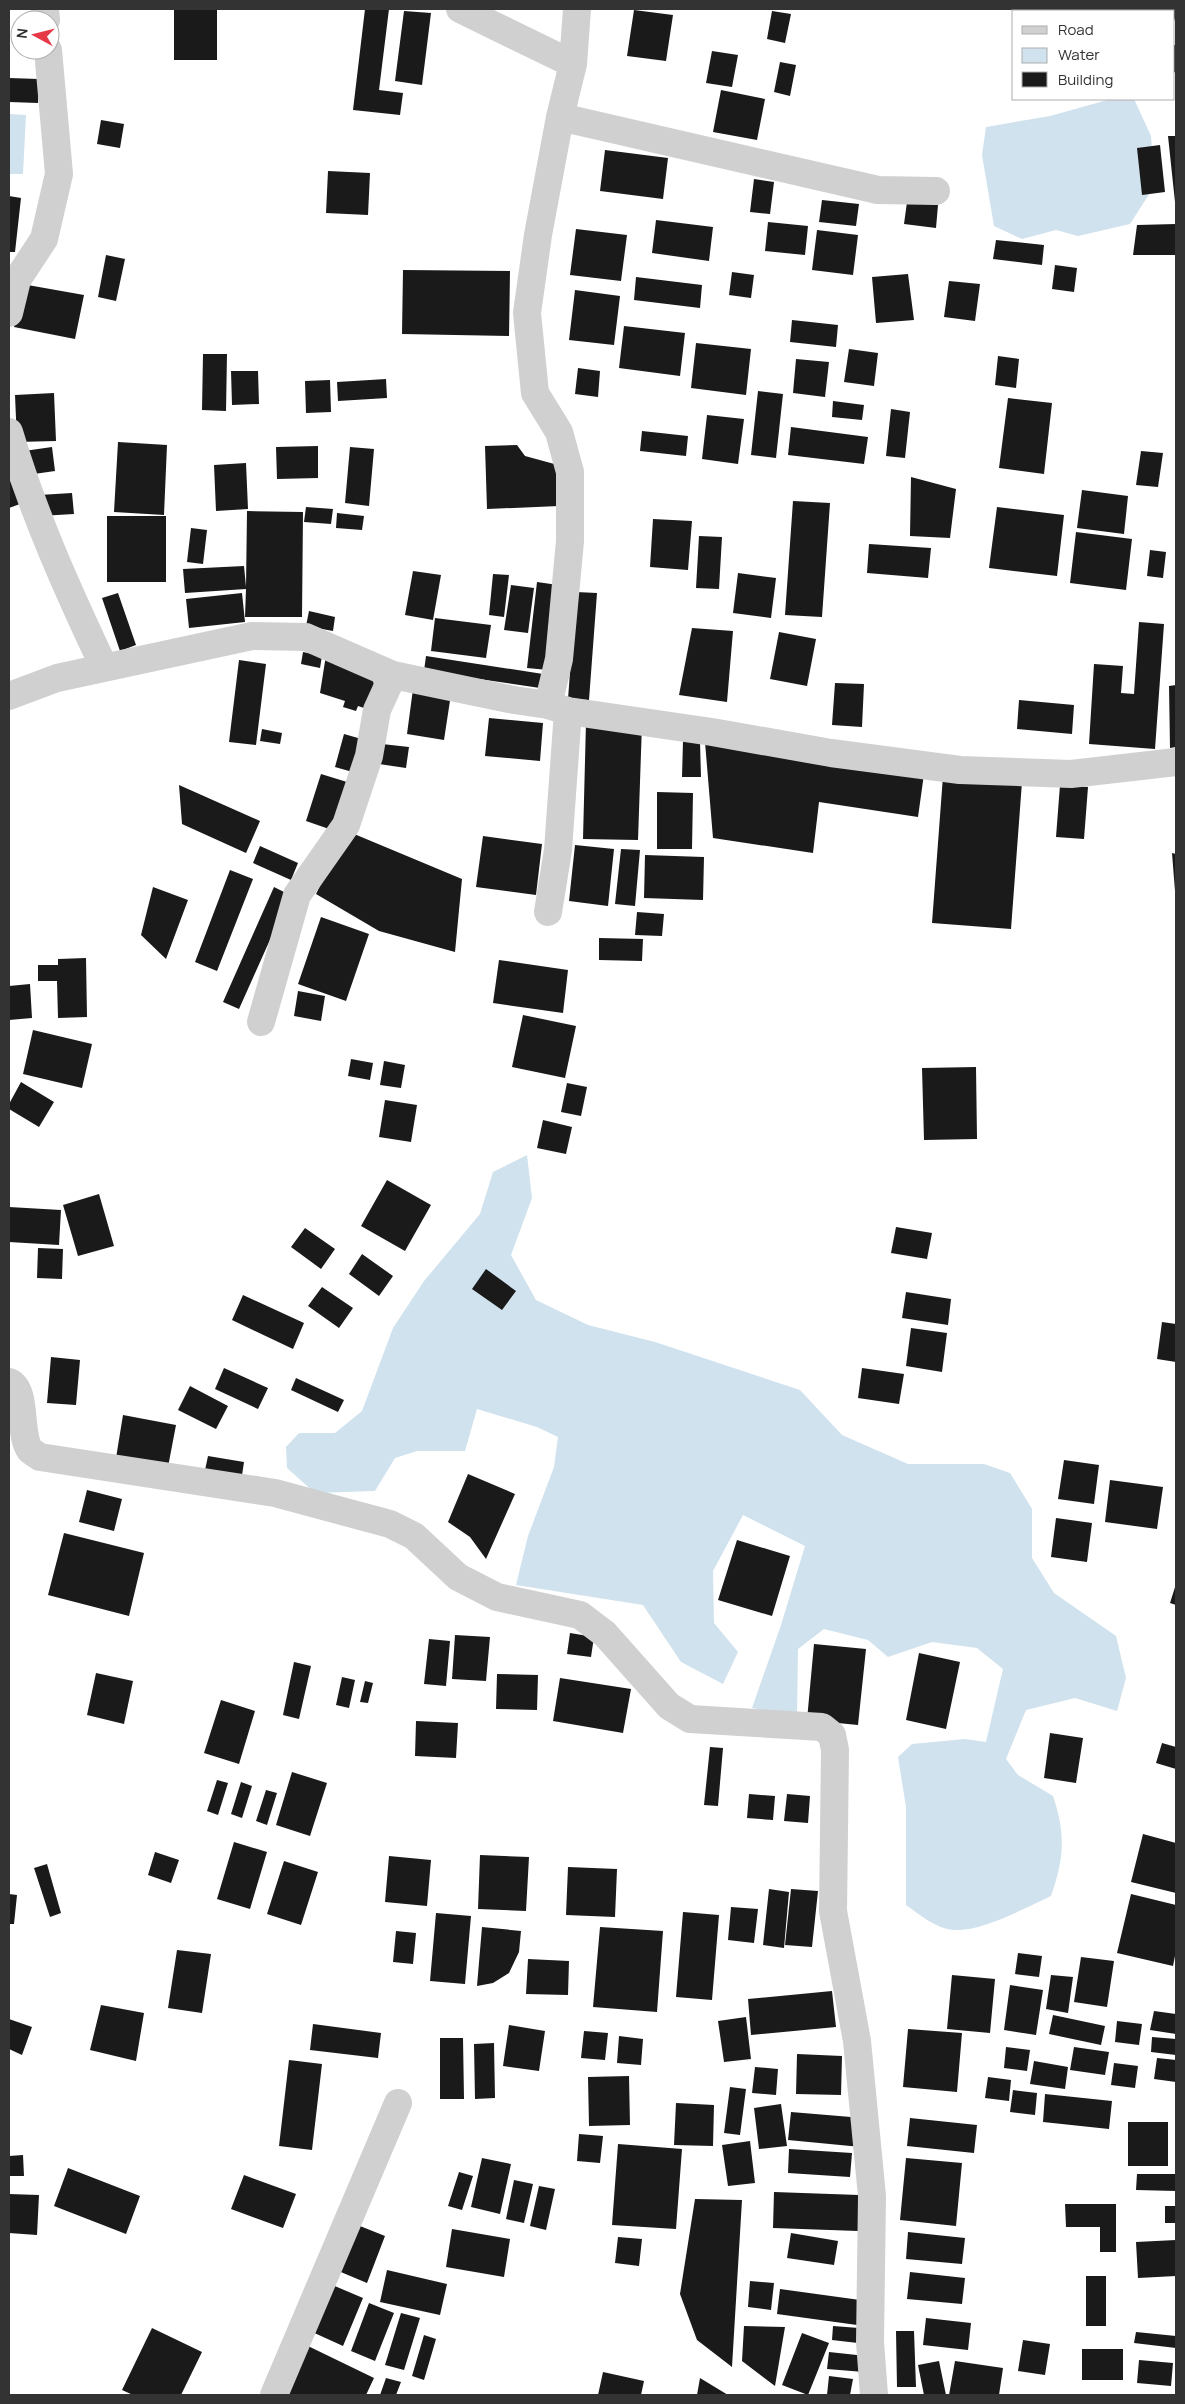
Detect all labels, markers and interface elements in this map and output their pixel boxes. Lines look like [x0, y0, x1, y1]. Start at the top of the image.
north arrow [10, 10, 60, 60]
legend [1012, 10, 1175, 100]
text: Road [1058, 19, 1094, 40]
text: N [12, 27, 32, 40]
text: Water [1058, 44, 1100, 65]
text: Building [1058, 69, 1113, 90]

